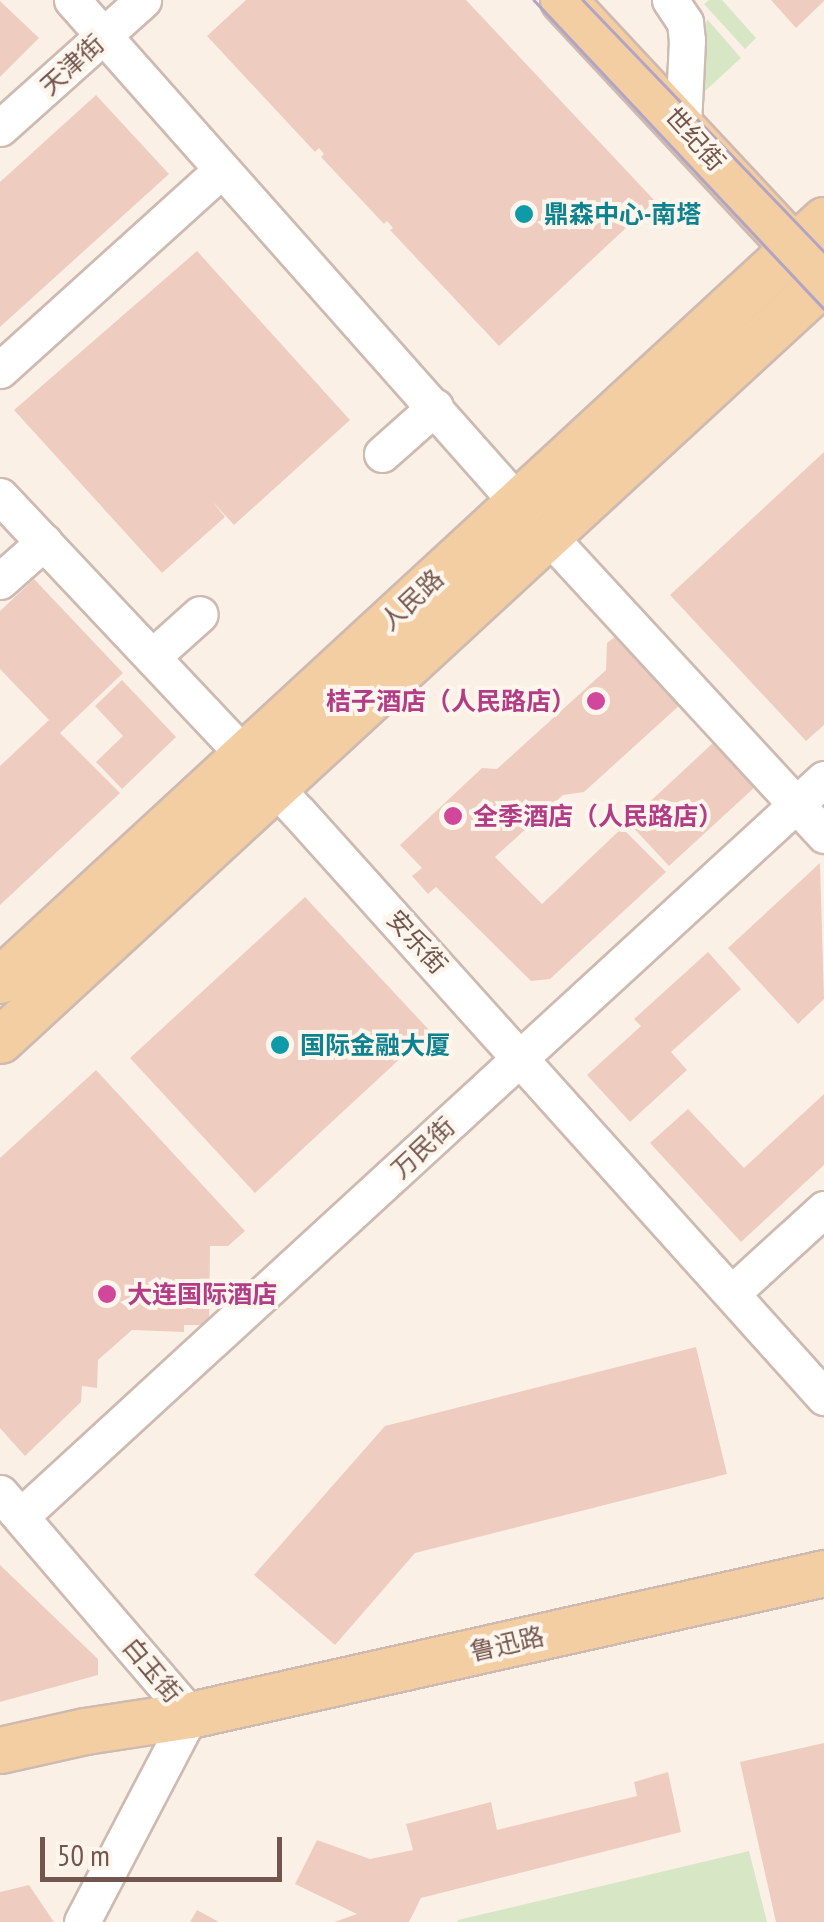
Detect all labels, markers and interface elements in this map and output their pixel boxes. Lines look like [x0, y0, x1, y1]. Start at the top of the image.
street label: 天津街 [34, 29, 110, 101]
street label: 世纪街 [659, 101, 731, 177]
place label: 鼎森中心-南塔 [544, 199, 701, 229]
marker: 鼎森中心-南塔 [513, 203, 535, 225]
street label: 人民路 [374, 563, 450, 637]
place label: 桔子酒店（人民路店） [326, 686, 576, 716]
marker: 桔子酒店（人民路店） [585, 690, 607, 712]
place label: 全季酒店（人民路店） [473, 801, 723, 831]
marker: 全季酒店（人民路店） [442, 805, 464, 827]
street label: 安乐街 [381, 904, 453, 980]
place label: 国际金融大厦 [300, 1030, 450, 1060]
marker: 国际金融大厦 [269, 1034, 291, 1056]
street label: 万民街 [385, 1111, 461, 1185]
place label: 大连国际酒店 [127, 1279, 277, 1309]
marker: 大连国际酒店 [96, 1283, 118, 1305]
street label: 鲁迅路 [467, 1621, 547, 1667]
street label: 白玉街 [116, 1632, 188, 1708]
scale bar [45, 1817, 288, 1879]
text: 50 m [57, 1835, 110, 1874]

